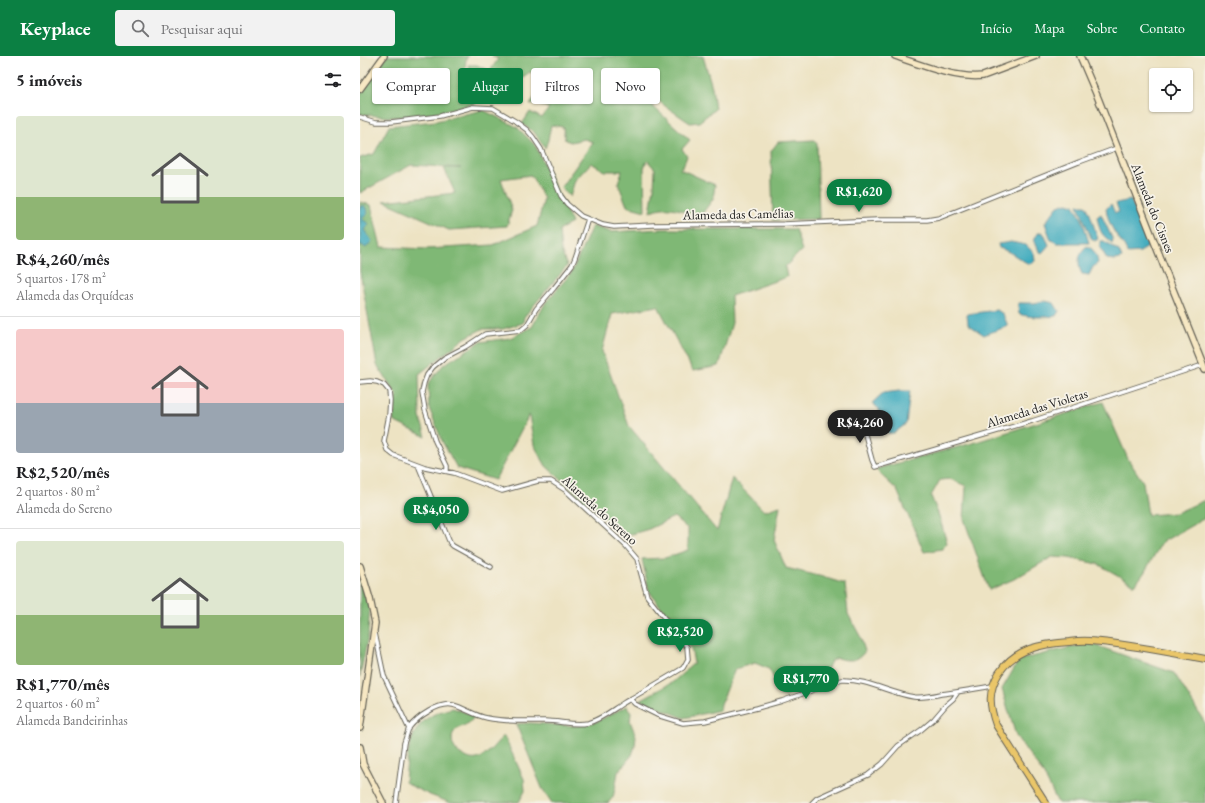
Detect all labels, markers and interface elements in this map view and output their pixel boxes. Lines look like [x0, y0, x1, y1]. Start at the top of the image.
search box [115, 10, 395, 46]
text: Keyplace [20, 16, 91, 41]
icon: search [129, 17, 151, 39]
text: Pesquisar aqui [161, 19, 243, 38]
text: Início [980, 19, 1012, 37]
text: Mapa [1034, 19, 1065, 37]
text: Sobre [1087, 19, 1117, 37]
text: Contato [1139, 19, 1185, 37]
chip: Comprar [372, 68, 450, 104]
chip: Alugar [458, 68, 523, 104]
chip: Filtros [531, 68, 593, 104]
chip: Novo [601, 68, 660, 104]
map controls [1149, 68, 1193, 112]
button: locate [1149, 68, 1193, 112]
text: 5 imóveis [16, 69, 82, 91]
icon: filters [322, 69, 344, 91]
icon: home [144, 142, 216, 214]
street label: Alameda do Cisnes [1127, 160, 1179, 255]
pin: R$1,620 [822, 179, 896, 213]
text: R$1,620 [836, 183, 882, 200]
street label: Alameda das Camélias [682, 205, 793, 223]
text: R$4,260/mês [16, 248, 110, 270]
text: 5 quartos · 178 m² [16, 270, 106, 287]
text: Alameda das Orquídeas [16, 287, 133, 304]
icon: home [144, 355, 216, 427]
street label: Alameda das Violetas [983, 385, 1090, 432]
pin: R$4,260 [823, 410, 897, 444]
text: R$4,260 [837, 414, 883, 431]
text: R$2,520/mês [16, 461, 110, 483]
street label: Alameda do Sereno [558, 471, 641, 548]
text: 2 quartos · 80 m² [16, 483, 100, 500]
pin: R$4,050 [399, 497, 473, 531]
text: Alameda do Sereno [16, 500, 112, 517]
text: R$4,050 [413, 501, 459, 518]
icon: home [144, 567, 216, 639]
pin: R$2,520 [643, 619, 717, 653]
text: R$2,520 [657, 623, 703, 640]
pin: R$1,770 [769, 666, 843, 700]
text: R$1,770 [783, 670, 829, 687]
text: R$1,770/mês [16, 673, 110, 695]
text: 2 quartos · 60 m² [16, 695, 100, 712]
text: Alameda Bandeirinhas [16, 712, 128, 729]

